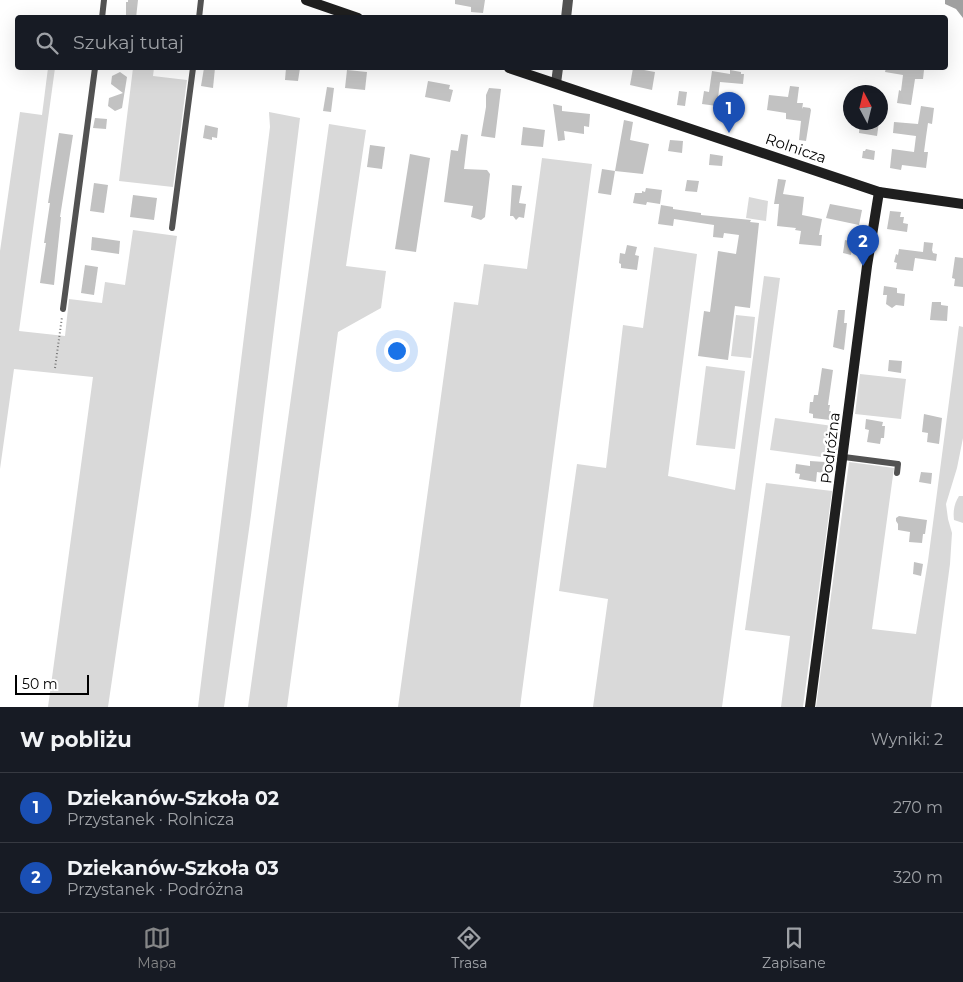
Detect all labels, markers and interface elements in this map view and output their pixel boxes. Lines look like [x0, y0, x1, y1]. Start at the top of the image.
search box [15, 15, 948, 70]
icon: search [33, 29, 61, 57]
text: Szukaj tutaj [73, 31, 184, 54]
north arrow [843, 85, 888, 130]
pin: 1 [713, 92, 745, 133]
street label: Rolnicza [763, 129, 829, 167]
pin: 2 [847, 225, 879, 266]
your location [384, 338, 410, 364]
street label: Podróżna [816, 411, 844, 485]
scale bar [15, 672, 89, 695]
text: 50 m [22, 675, 58, 693]
text: W pobliżu [20, 727, 132, 752]
text: Wyniki: 2 [871, 730, 943, 749]
text: Dziekanów-Szkoła 02 [67, 787, 279, 810]
text: 1 [33, 798, 39, 817]
text: 270 m [893, 798, 943, 817]
text: Przystanek · Rolnicza [67, 810, 234, 829]
text: Dziekanów-Szkoła 03 [67, 857, 279, 880]
text: 2 [31, 868, 41, 887]
text: 320 m [893, 868, 943, 887]
text: Przystanek · Podróżna [67, 880, 244, 899]
tab: Mapa [137, 924, 177, 972]
tab: Trasa [451, 924, 487, 972]
tab: Zapisane [762, 924, 826, 972]

